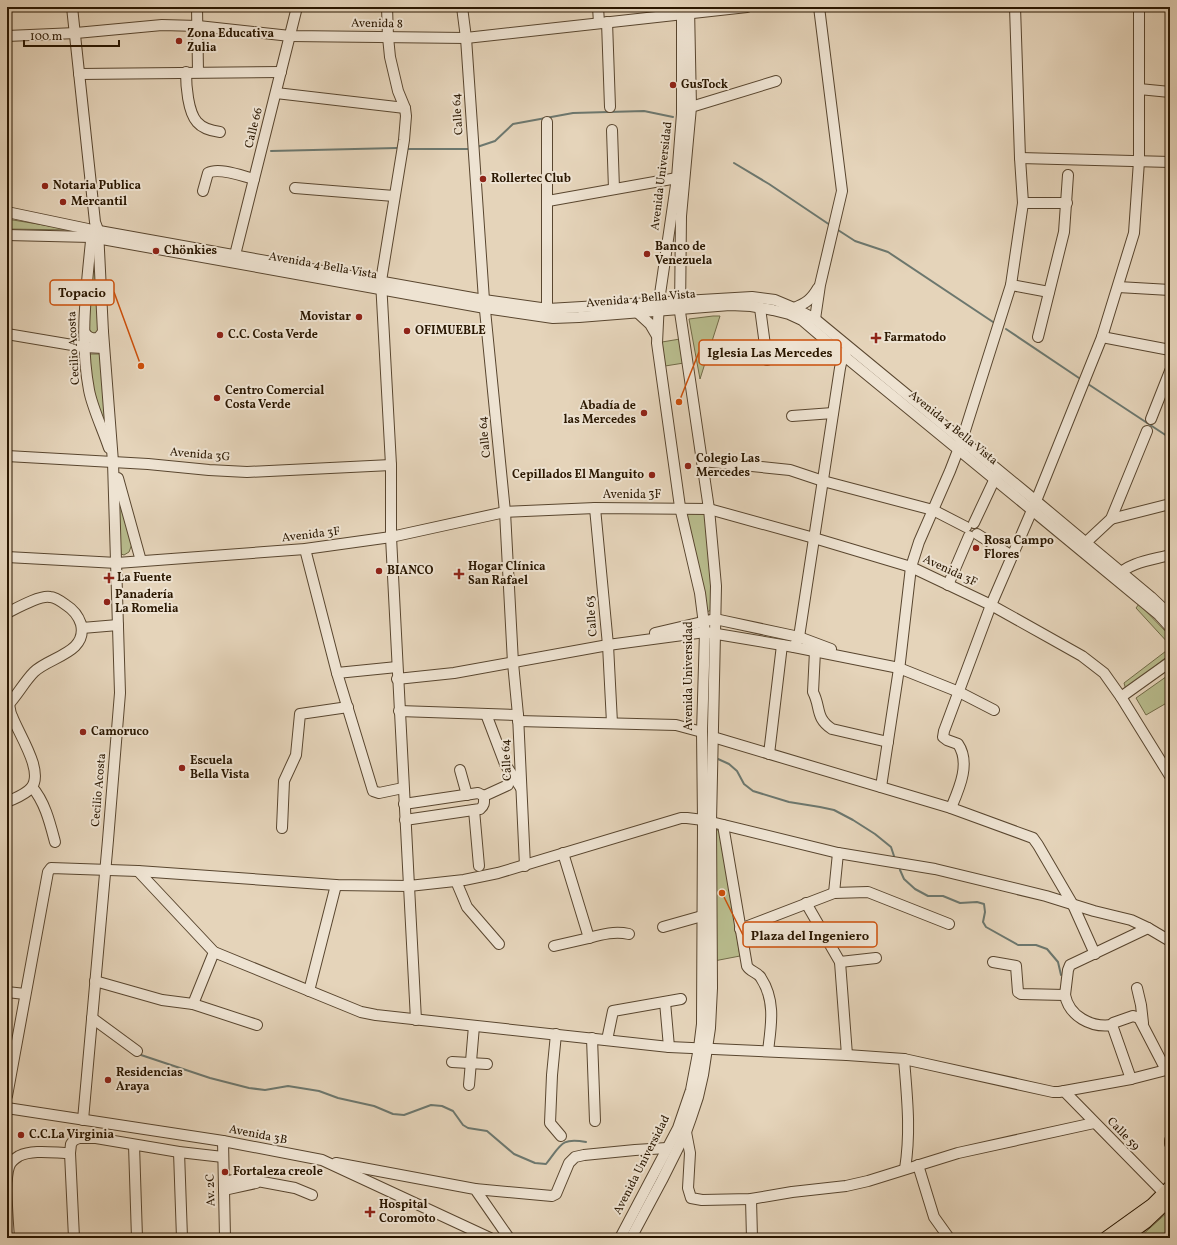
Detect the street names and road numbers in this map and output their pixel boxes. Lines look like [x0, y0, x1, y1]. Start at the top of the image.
street label: Avenida 8 [351, 16, 403, 32]
street label: Calle 64 [449, 93, 467, 135]
street label: Calle 66 [241, 106, 267, 150]
street label: Avenida Universidad [647, 120, 677, 231]
street label: Avenida 4 Bella Vista [267, 249, 379, 283]
street label: Avenida 4 Bella Vista [585, 286, 697, 312]
street label: Cecilio Acosta [64, 311, 84, 385]
street label: Avenida 4 Bella Vista [905, 387, 1001, 469]
street label: Calle 64 [475, 415, 495, 459]
street label: Avenida 3G [169, 444, 231, 466]
street label: Avenida 3F [603, 487, 661, 503]
street label: Avenida 3F [281, 523, 341, 547]
street label: Avenida 3F [920, 551, 980, 591]
street label: Calle 63 [582, 595, 602, 637]
street label: Avenida Universidad [681, 621, 697, 731]
street label: Calle 64 [498, 739, 516, 781]
street label: Cecilio Acosta [88, 753, 110, 827]
street label: Avenida Universidad [610, 1112, 674, 1217]
street label: Calle 59 [1103, 1114, 1143, 1154]
street label: Avenida 3B [227, 1122, 289, 1148]
street label: Av. 2C [202, 1173, 220, 1207]

